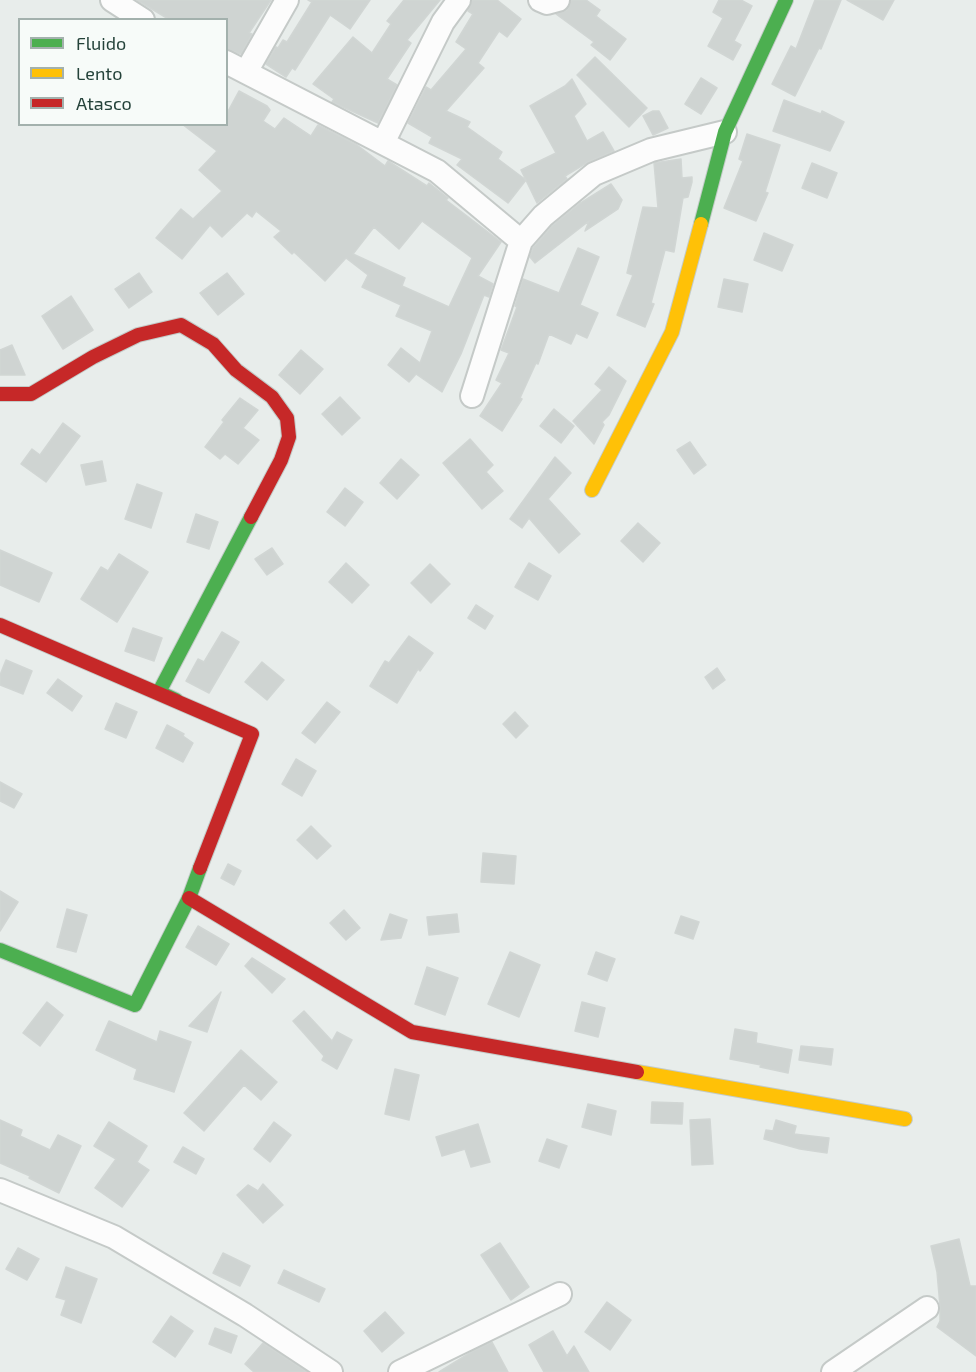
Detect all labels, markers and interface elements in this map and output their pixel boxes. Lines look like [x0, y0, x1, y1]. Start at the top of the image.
legend [18, 18, 228, 126]
text: Fluido [76, 32, 126, 54]
text: Lento [76, 62, 122, 84]
text: Atasco [76, 92, 132, 114]

